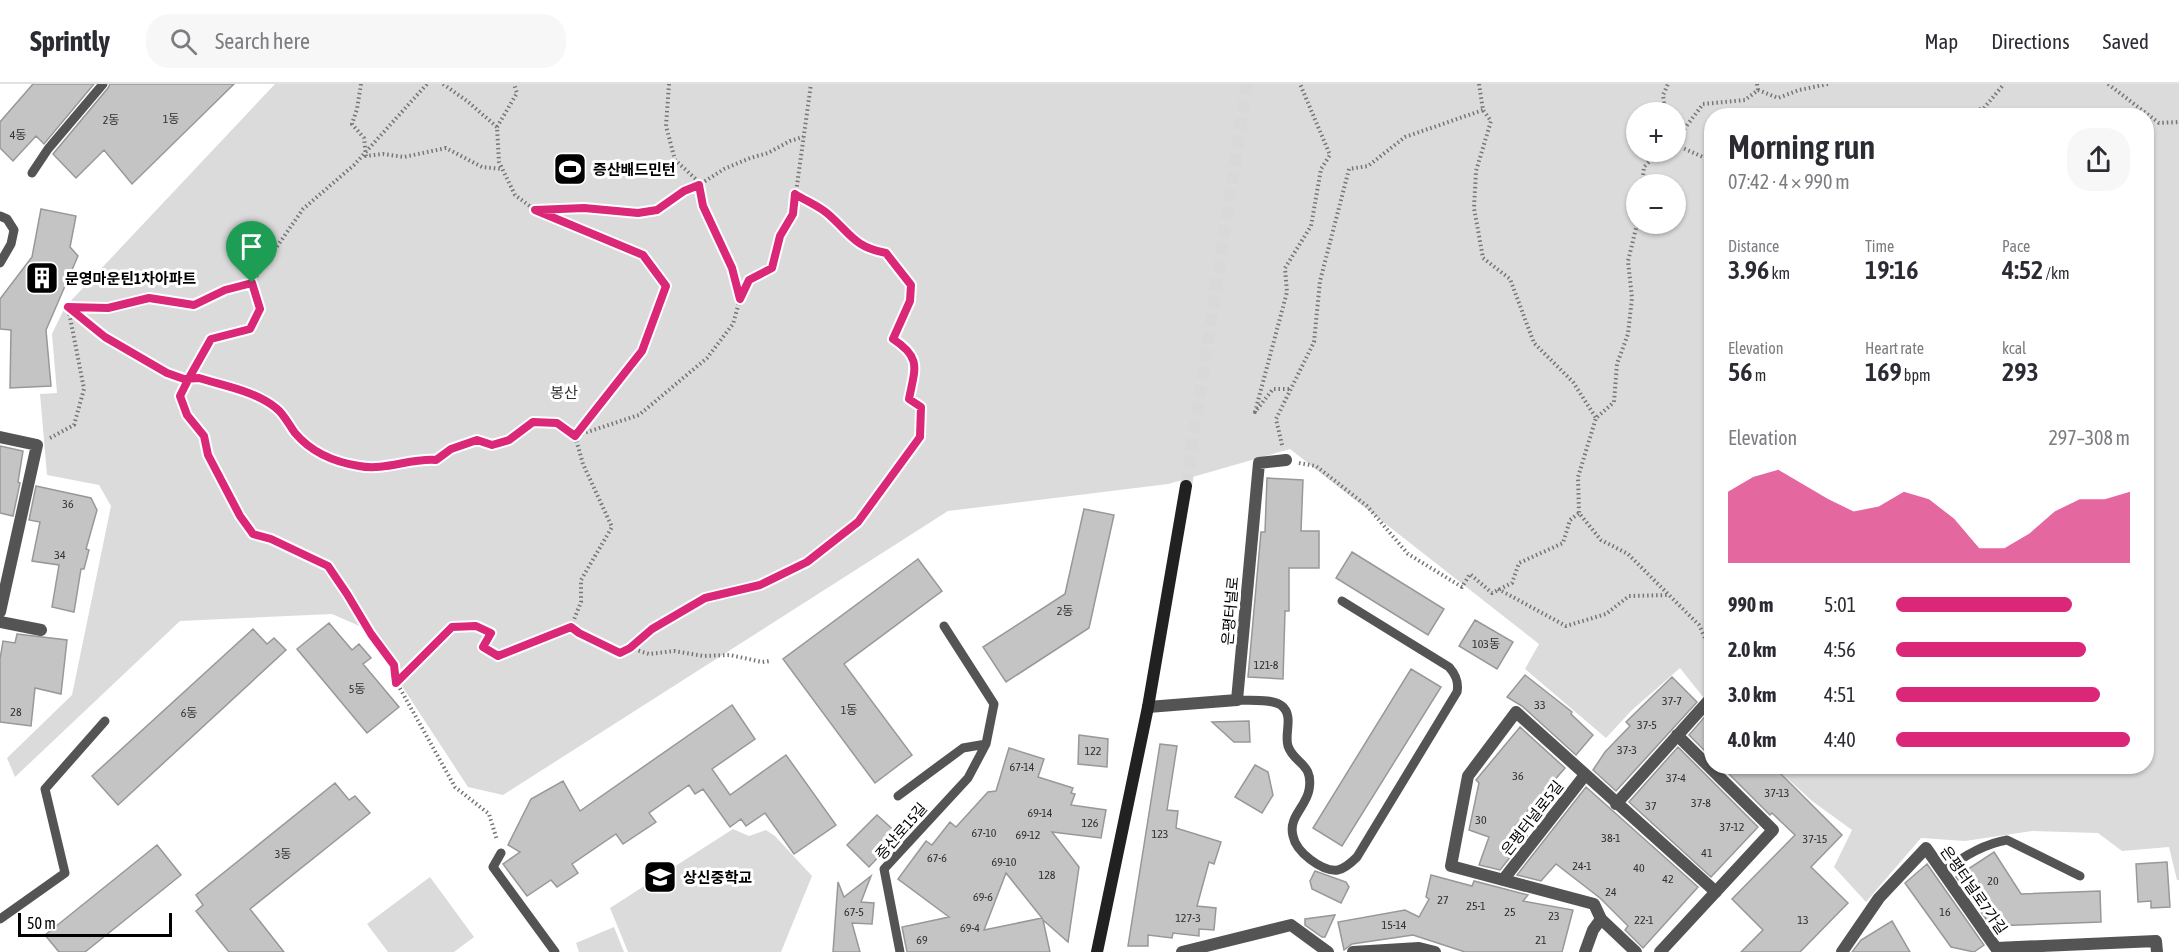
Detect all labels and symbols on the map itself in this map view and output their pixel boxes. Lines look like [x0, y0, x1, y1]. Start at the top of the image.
house number: 1동 [163, 112, 179, 126]
house number: 2동 [103, 113, 119, 127]
house number: 4동 [10, 128, 26, 142]
sports icon: 증산배드민턴 [552, 151, 588, 187]
place label: 증산배드민턴 [593, 161, 676, 178]
pin [226, 221, 277, 283]
building icon: 문영마운틴1차아파트 [24, 260, 60, 296]
place label: 문영마운틴1차아파트 [65, 270, 196, 287]
park label: 봉산 [550, 384, 578, 401]
house number: 36 [62, 497, 74, 511]
house number: 34 [54, 548, 66, 562]
street label: 은평터널로 [1219, 576, 1241, 646]
house number: 2동 [1057, 604, 1073, 618]
house number: 103동 [1472, 637, 1500, 651]
house number: 121-8 [1254, 658, 1279, 672]
house number: 5동 [349, 682, 365, 696]
house number: 37-7 [1662, 694, 1682, 708]
house number: 33 [1534, 698, 1546, 712]
house number: 1동 [841, 703, 857, 717]
house number: 28 [10, 705, 22, 719]
house number: 6동 [181, 706, 197, 720]
house number: 37-5 [1637, 718, 1657, 732]
house number: 37-3 [1617, 743, 1637, 757]
house number: 122 [1085, 744, 1101, 758]
house number: 67-14 [1010, 760, 1035, 774]
house number: 36 [1512, 769, 1524, 783]
house number: 37-4 [1666, 771, 1686, 785]
street label: 은평터널로5길 [1498, 777, 1566, 859]
house number: 37-13 [1765, 786, 1789, 800]
house number: 37-8 [1691, 796, 1711, 810]
street label: 증산로15길 [872, 799, 930, 863]
house number: 37 [1645, 799, 1657, 813]
house number: 69-14 [1028, 806, 1053, 820]
house number: 30 [1475, 813, 1487, 827]
house number: 126 [1082, 816, 1099, 830]
house number: 37-12 [1720, 820, 1744, 834]
house number: 67-10 [972, 826, 997, 840]
house number: 123 [1152, 827, 1168, 841]
house number: 69-12 [1016, 828, 1040, 842]
house number: 38-1 [1601, 831, 1621, 845]
house number: 37-15 [1803, 832, 1827, 846]
street label: 은평터널로7가길 [1937, 843, 2011, 937]
house number: 41 [1701, 846, 1713, 860]
house number: 3동 [275, 847, 291, 861]
house number: 67-6 [927, 851, 947, 865]
house number: 69-10 [992, 855, 1017, 869]
school or university icon: 상신중학교 [642, 859, 678, 895]
house number: 24-1 [1572, 859, 1592, 873]
house number: 40 [1633, 861, 1645, 875]
house number: 128 [1039, 868, 1056, 882]
place label: 상신중학교 [683, 869, 752, 886]
house number: 42 [1662, 872, 1674, 886]
house number: 20 [1987, 874, 1999, 888]
house number: 24 [1605, 885, 1617, 899]
house number: 69-6 [973, 890, 993, 904]
house number: 27 [1437, 893, 1449, 907]
house number: 25-1 [1466, 899, 1486, 913]
house number: 67-5 [844, 905, 864, 919]
house number: 25 [1504, 905, 1516, 919]
house number: 16 [1939, 905, 1951, 919]
house number: 23 [1548, 909, 1560, 923]
scale bar [18, 910, 172, 938]
house number: 127-3 [1175, 911, 1201, 925]
house number: 22-1 [1634, 913, 1654, 927]
house number: 13 [1797, 913, 1809, 927]
house number: 15-14 [1382, 918, 1407, 932]
house number: 69-4 [960, 921, 980, 935]
house number: 69 [916, 933, 928, 947]
house number: 21 [1535, 933, 1547, 947]

